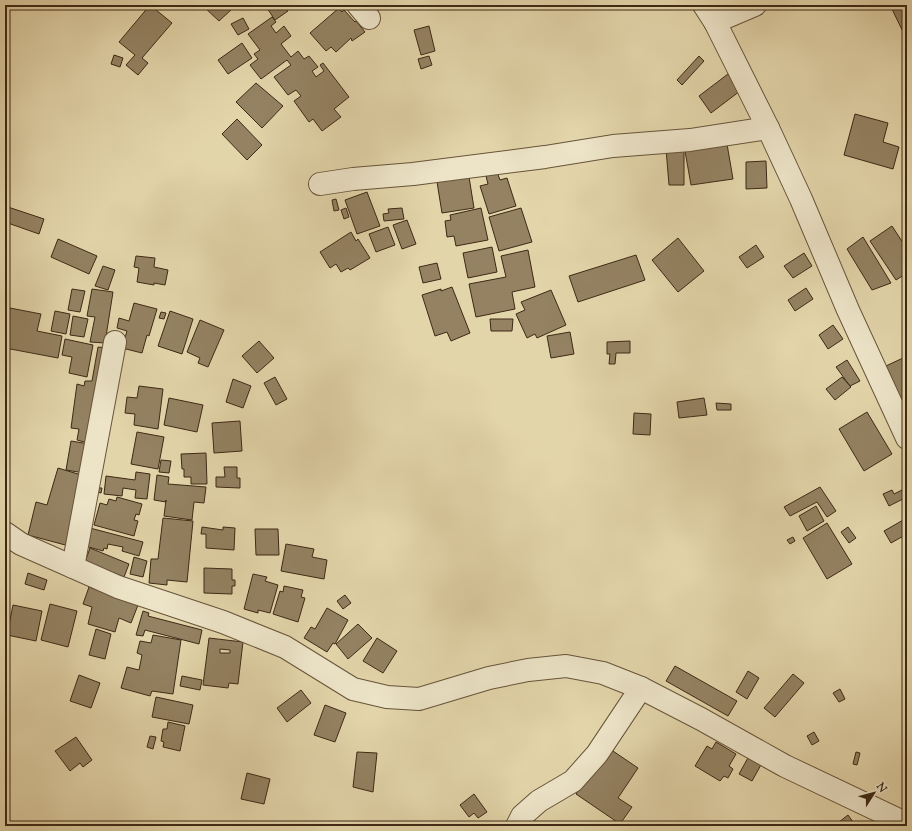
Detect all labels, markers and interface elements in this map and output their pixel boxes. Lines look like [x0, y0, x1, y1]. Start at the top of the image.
north arrow [854, 773, 894, 813]
text: N [872, 779, 890, 796]

